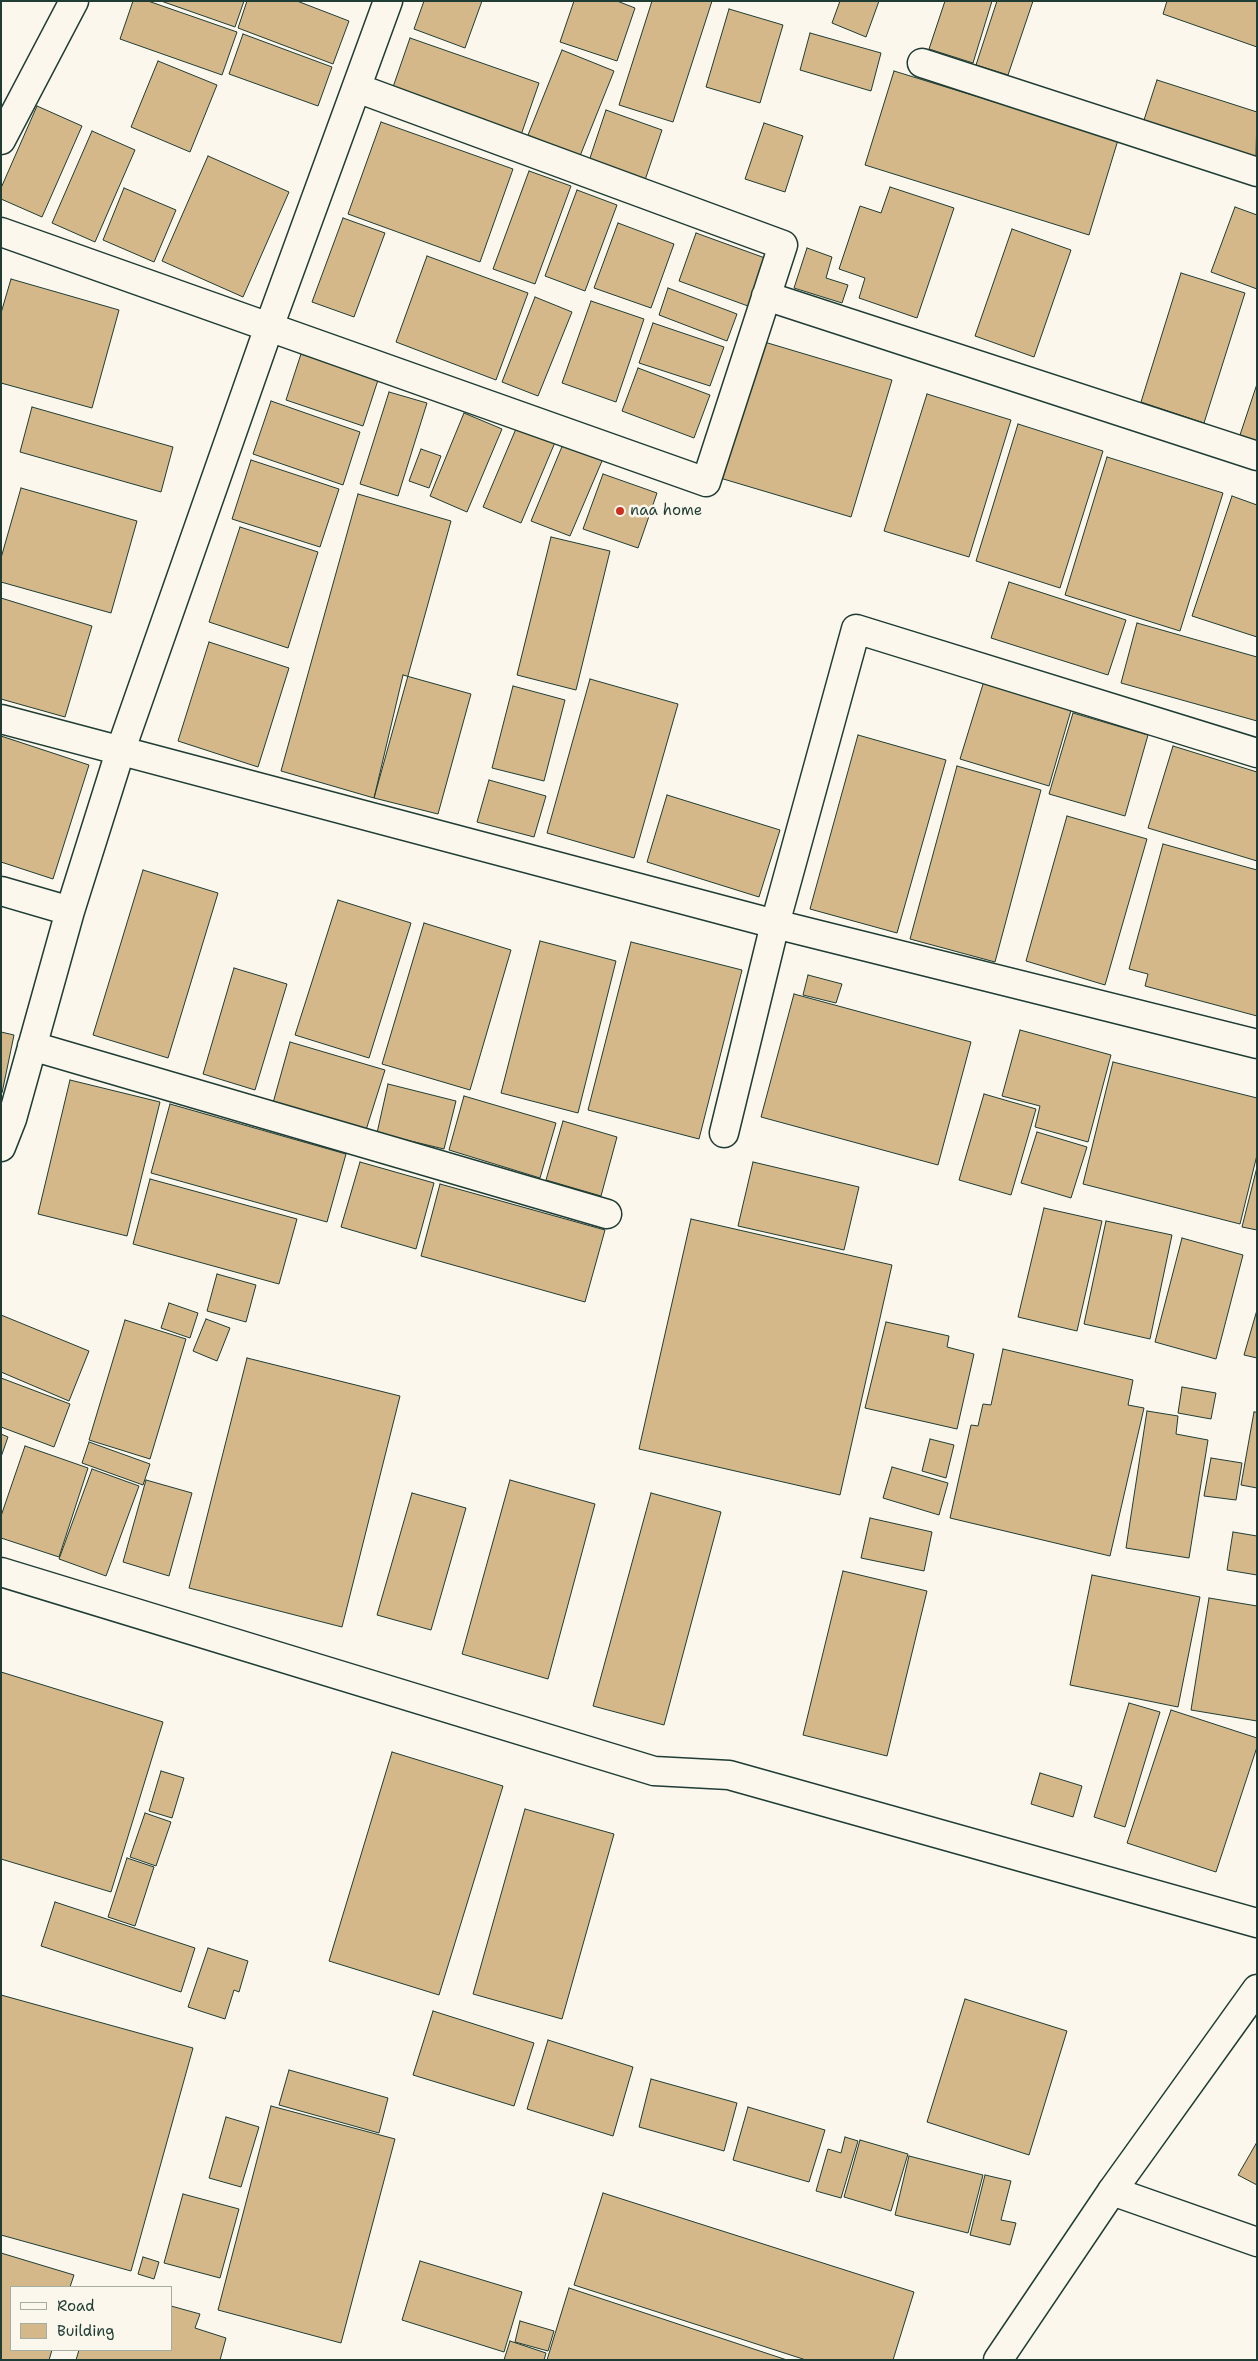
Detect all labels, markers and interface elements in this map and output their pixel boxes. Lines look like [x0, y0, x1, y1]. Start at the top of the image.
place label: naa home [630, 502, 702, 520]
marker: naa home [614, 505, 626, 517]
legend [10, 2286, 172, 2351]
text: Road [57, 2296, 95, 2316]
text: Building [57, 2321, 114, 2341]

